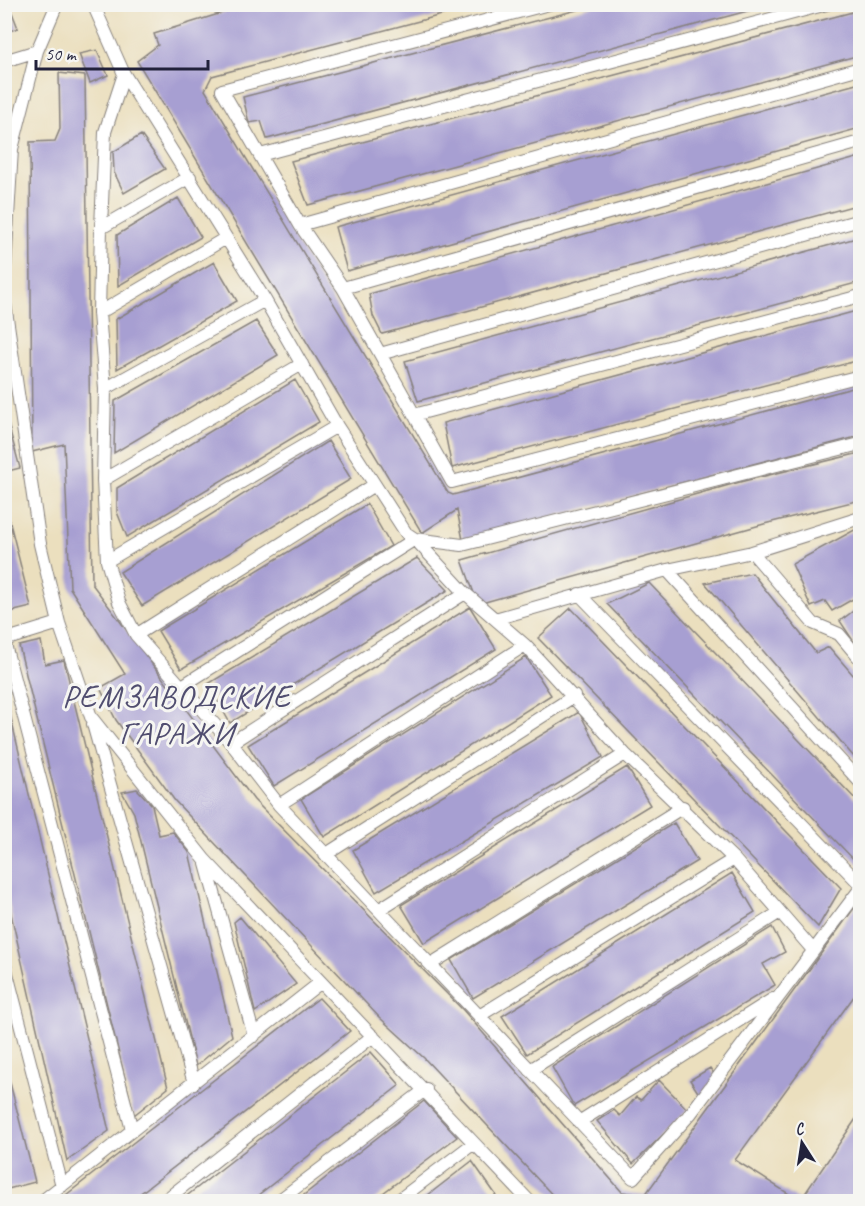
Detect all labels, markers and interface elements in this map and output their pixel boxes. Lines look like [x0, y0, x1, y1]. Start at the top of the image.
scale bar [36, 33, 208, 71]
text: 50 m [45, 43, 78, 65]
district label: РЕМЗАВОДСКИЕ ГАРАЖИ [62, 676, 294, 754]
north arrow [772, 1113, 832, 1173]
text: С [793, 1118, 807, 1140]

